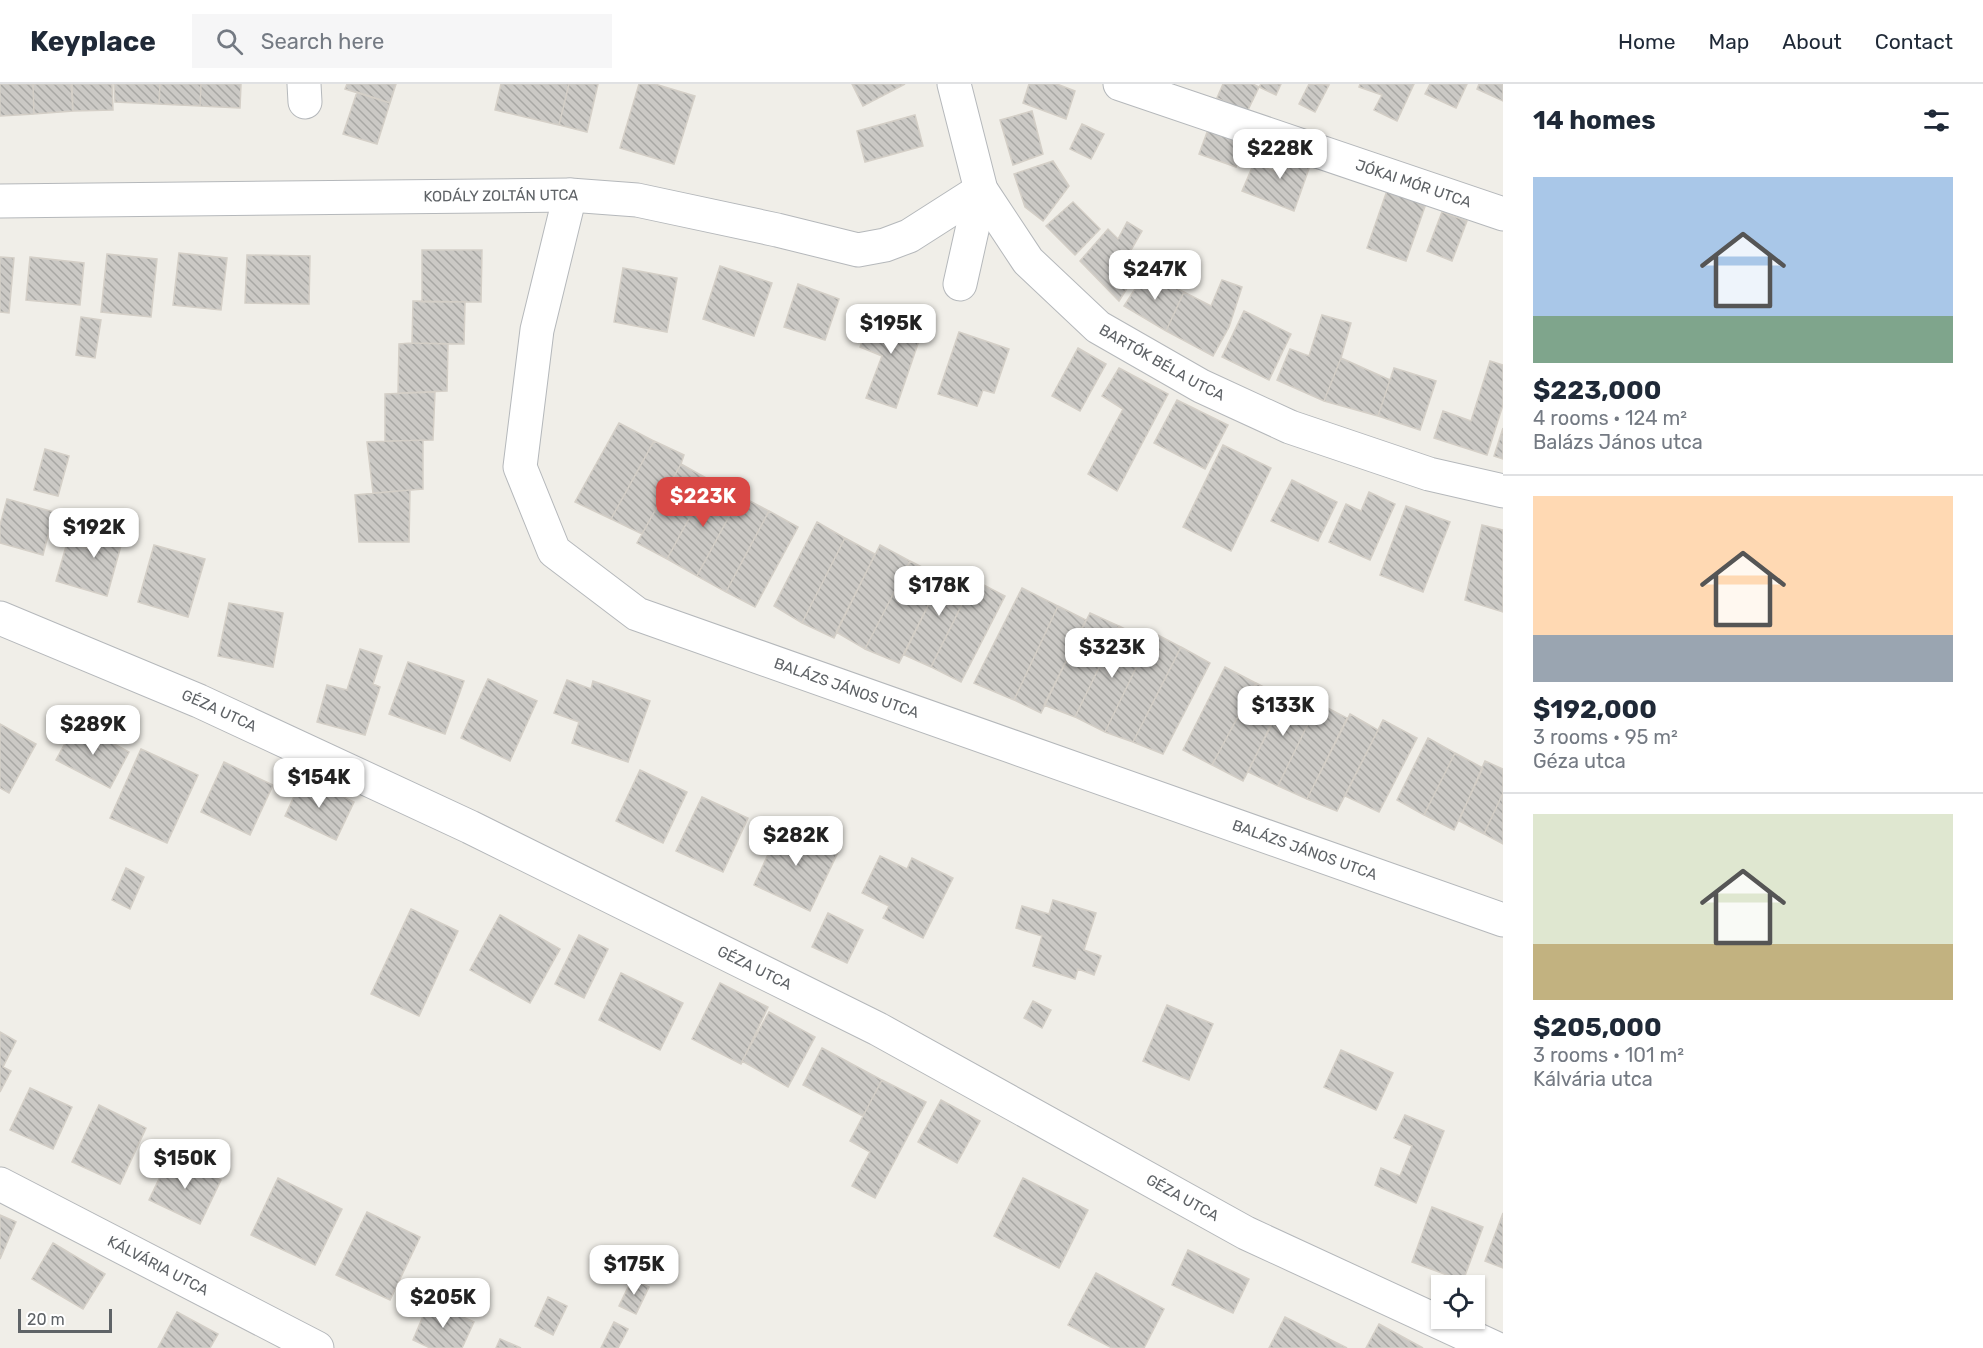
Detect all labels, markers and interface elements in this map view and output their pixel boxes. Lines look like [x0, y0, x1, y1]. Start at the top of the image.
search box [192, 14, 612, 68]
text: Keyplace [30, 25, 156, 58]
icon: search [213, 25, 246, 58]
text: Search here [261, 28, 384, 55]
text: Home [1618, 29, 1675, 54]
text: Map [1708, 29, 1749, 54]
text: About [1782, 29, 1842, 54]
text: Contact [1875, 29, 1953, 54]
icon: filters [1920, 104, 1953, 137]
text: 14 homes [1533, 105, 1656, 136]
pin: $228K [1238, 129, 1322, 180]
text: $228K [1247, 136, 1313, 160]
street label: JÓKAI MÓR UTCA [1353, 156, 1474, 212]
street label: KODÁLY ZOLTÁN UTCA [423, 186, 579, 206]
icon: home [1689, 216, 1797, 324]
pin: $247K [1113, 250, 1197, 301]
text: $247K [1123, 257, 1187, 281]
pin: $195K [849, 304, 933, 355]
text: $195K [860, 311, 922, 335]
street label: BARTÓK BÉLA UTCA [1096, 321, 1227, 405]
text: $223,000 [1533, 375, 1661, 406]
text: 4 rooms · 124 m² [1533, 406, 1687, 430]
text: Balázs János utca [1533, 430, 1703, 454]
pin: $223K [661, 477, 745, 528]
text: $223K [670, 484, 736, 508]
pin: $192K [52, 508, 136, 559]
text: $192K [63, 515, 125, 539]
icon: home [1689, 535, 1797, 643]
pin: $178K [897, 566, 981, 617]
text: $178K [908, 573, 970, 597]
pin: $323K [1070, 628, 1154, 679]
text: $323K [1079, 635, 1145, 659]
street label: BALÁZS JÁNOS UTCA [772, 654, 921, 722]
street label: GÉZA UTCA [179, 686, 260, 736]
pin: $133K [1241, 686, 1325, 737]
text: $133K [1252, 693, 1314, 717]
text: $192,000 [1533, 694, 1657, 725]
pin: $289K [51, 705, 135, 756]
text: $289K [60, 712, 126, 736]
text: 3 rooms · 95 m² [1533, 725, 1678, 749]
text: Géza utca [1533, 749, 1626, 773]
pin: $154K [277, 758, 361, 809]
text: $154K [287, 765, 351, 789]
pin: $282K [754, 816, 838, 867]
street label: BALÁZS JÁNOS UTCA [1230, 816, 1380, 884]
text: $282K [763, 823, 829, 847]
icon: home [1689, 853, 1797, 961]
street label: GÉZA UTCA [714, 942, 795, 994]
text: $205,000 [1533, 1012, 1662, 1043]
text: 3 rooms · 101 m² [1533, 1043, 1684, 1067]
text: Kálvária utca [1533, 1067, 1653, 1091]
pin: $150K [143, 1139, 227, 1190]
text: $150K [153, 1146, 217, 1170]
street label: GÉZA UTCA [1143, 1170, 1222, 1225]
street label: KÁLVÁRIA UTCA [104, 1232, 212, 1299]
pin: $175K [592, 1245, 676, 1296]
text: $175K [604, 1252, 664, 1276]
map controls [1431, 1275, 1485, 1329]
button: locate [1431, 1275, 1485, 1329]
pin: $205K [401, 1278, 485, 1329]
text: $205K [410, 1285, 476, 1309]
scale bar [18, 1306, 112, 1334]
text: 20 m [27, 1310, 65, 1329]

